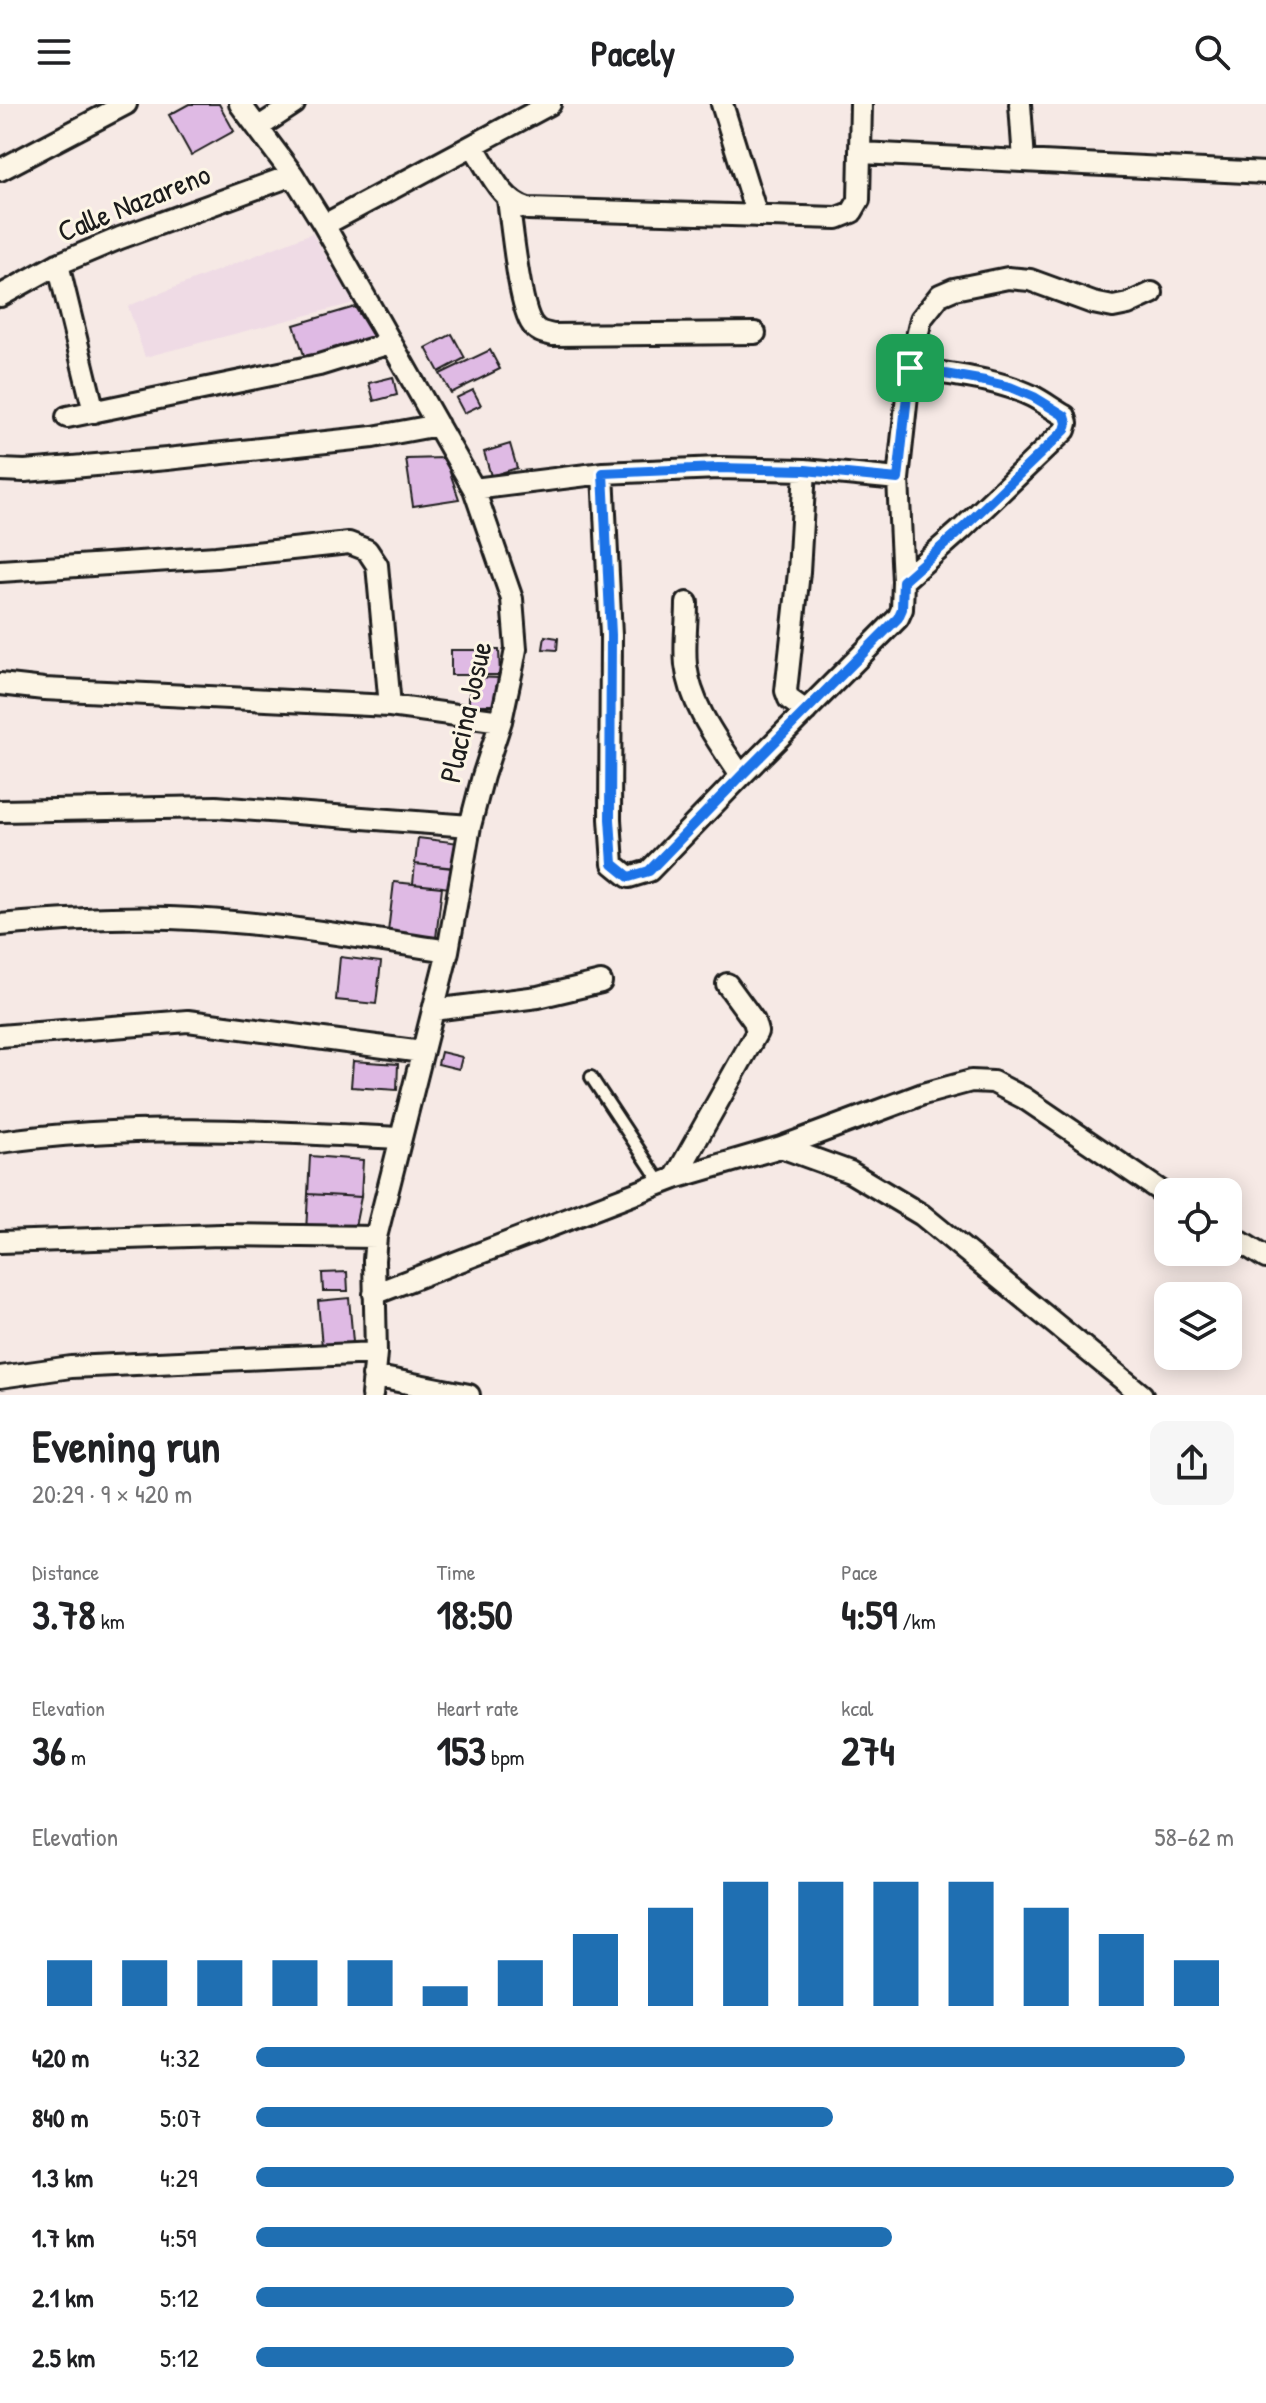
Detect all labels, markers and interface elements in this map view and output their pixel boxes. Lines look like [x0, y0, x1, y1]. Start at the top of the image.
text: Pacely [591, 28, 675, 77]
icon: menu [32, 30, 76, 74]
icon: search [1190, 30, 1234, 74]
street label: Calle Nazareno [51, 153, 216, 251]
pin [876, 334, 944, 402]
icon: arrive [888, 346, 932, 390]
street label: Placina Josue [429, 637, 501, 786]
map controls [1154, 1178, 1242, 1370]
button: locate [1154, 1178, 1242, 1266]
button: layers [1154, 1282, 1242, 1370]
text: Evening run [32, 1416, 220, 1476]
button: share [1150, 1421, 1234, 1505]
text: 20:29 · 9 × 420 m [32, 1476, 192, 1511]
text: Distance [32, 1557, 99, 1587]
text: Time [437, 1557, 476, 1587]
text: Pace [841, 1557, 878, 1587]
text: 3.78 [32, 1587, 96, 1641]
text: 18:50 [437, 1587, 513, 1641]
text: 4:59 [841, 1587, 897, 1641]
text: km [96, 1606, 125, 1636]
text: /km [897, 1606, 936, 1636]
text: Elevation [32, 1693, 105, 1723]
text: Heart rate [437, 1693, 519, 1723]
text: kcal [841, 1693, 873, 1723]
text: 36 [32, 1723, 66, 1777]
text: 153 [437, 1723, 486, 1777]
text: 274 [841, 1723, 895, 1777]
text: m [66, 1742, 86, 1772]
text: bpm [486, 1742, 525, 1772]
text: Elevation [32, 1819, 118, 1854]
text: 58–62 m [1155, 1819, 1234, 1854]
text: 420 m [32, 2040, 89, 2075]
text: 4:32 [160, 2040, 200, 2075]
text: 840 m [32, 2100, 88, 2135]
text: 5:07 [160, 2100, 202, 2135]
text: 1.3 km [32, 2160, 93, 2195]
text: 4:29 [160, 2160, 198, 2195]
text: 1.7 km [32, 2220, 94, 2255]
text: 4:59 [160, 2220, 196, 2255]
text: 2.1 km [32, 2280, 94, 2315]
text: 5:12 [160, 2280, 199, 2315]
text: 2.5 km [32, 2340, 95, 2375]
text: 5:12 [160, 2340, 199, 2375]

